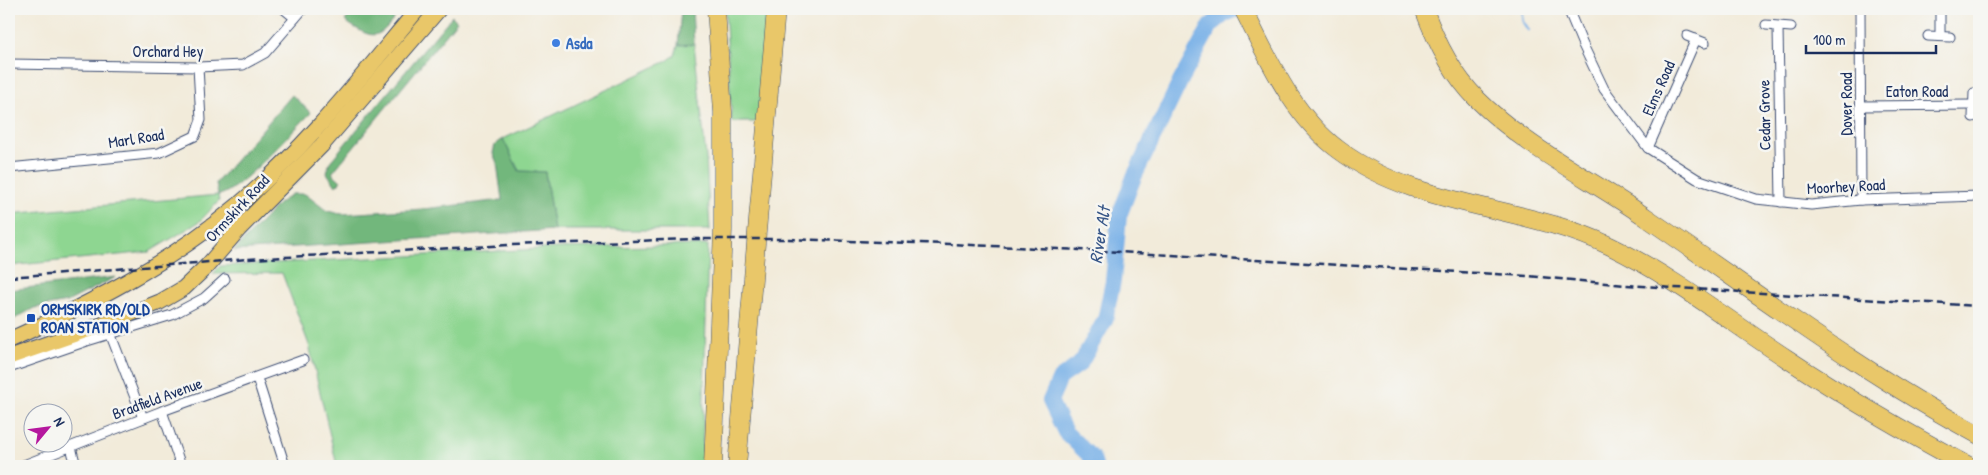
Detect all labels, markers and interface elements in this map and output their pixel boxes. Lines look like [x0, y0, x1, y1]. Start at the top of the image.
scale bar [1806, 22, 1936, 54]
text: 100 m [1813, 29, 1846, 50]
place label: Asda [566, 32, 593, 54]
marker: Asda [550, 37, 562, 49]
street label: Orchard Hey [133, 40, 204, 62]
street label: Elms Road [1636, 57, 1680, 119]
street label: Dover Road [1835, 73, 1857, 135]
street label: Cedar Grove [1752, 79, 1776, 150]
street label: Eaton Road [1886, 80, 1948, 102]
street label: Marl Road [107, 123, 165, 153]
street label: Ormskirk Road [200, 169, 274, 247]
street label: Moorhey Road [1806, 173, 1886, 199]
water label: River Alt [1083, 202, 1117, 265]
place label: ORMSKIRK RD/OLD ROAN STATION [41, 298, 150, 338]
marker: ORMSKIRK RD/OLD ROAN STATION [25, 312, 37, 324]
street label: Bradfield Avenue [109, 371, 206, 424]
north arrow [22, 402, 72, 452]
text: N [50, 414, 70, 430]

